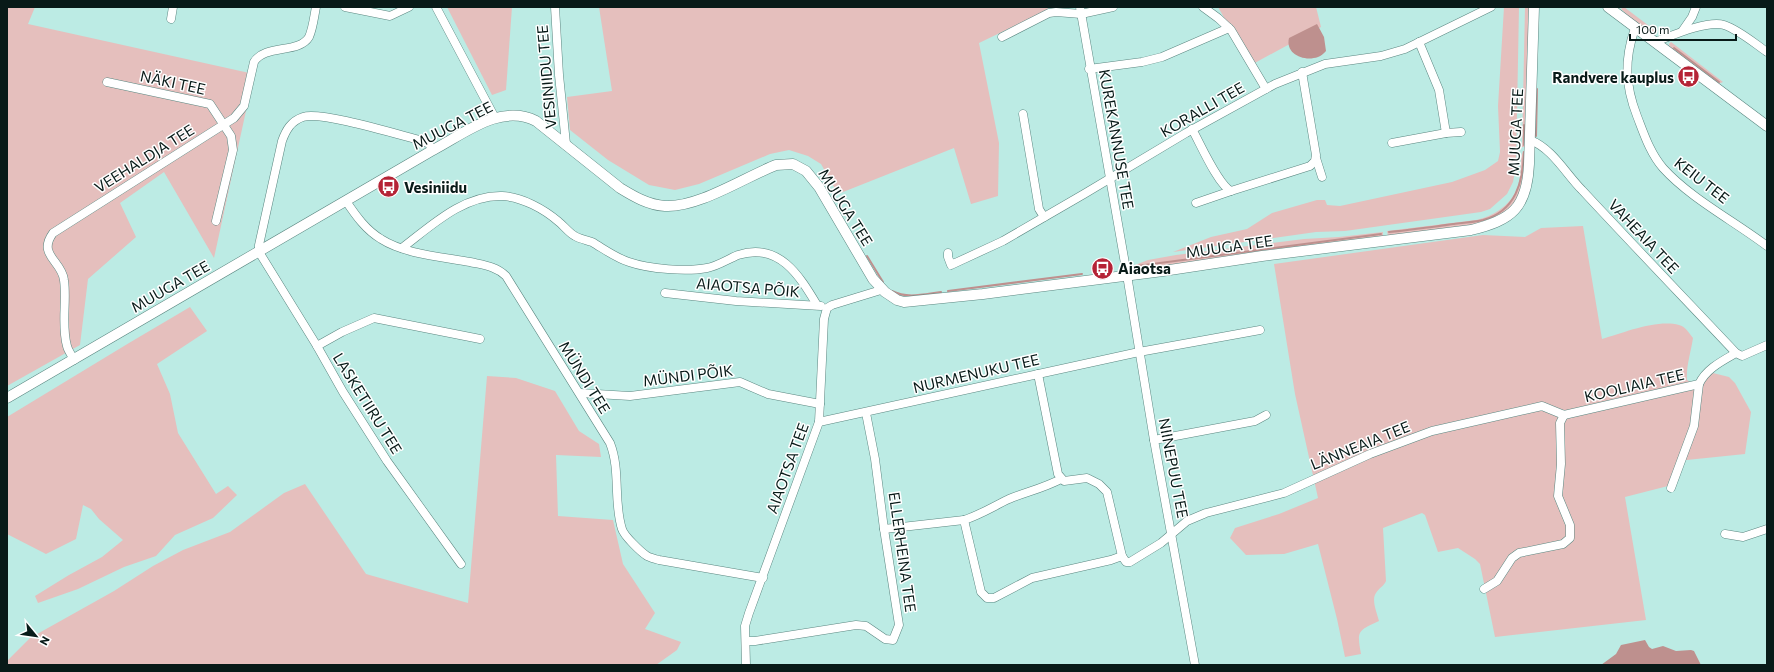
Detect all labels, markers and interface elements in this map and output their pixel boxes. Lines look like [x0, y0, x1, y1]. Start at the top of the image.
scale bar [1630, 16, 1736, 42]
text: 100 m [1636, 22, 1670, 36]
street label: VESINIIDU TEE [532, 24, 560, 130]
bus stop icon: Randvere kauplus [1676, 64, 1702, 90]
street label: NÄKI TEE [139, 66, 207, 98]
street label: KUREKANNUSE TEE [1096, 68, 1138, 211]
place label: Randvere kauplus [1552, 68, 1674, 86]
street label: KORALLI TEE [1157, 78, 1247, 140]
street label: MUUGA TEE [1504, 88, 1526, 176]
street label: MUUGA TEE [409, 97, 495, 153]
street label: VEEHALDJA TEE [91, 120, 197, 196]
street label: KEIU TEE [1671, 153, 1733, 207]
street label: MUUGA TEE [815, 165, 877, 249]
bus stop icon: Vesiniidu [375, 174, 401, 200]
place label: Vesiniidu [404, 178, 467, 196]
street label: VAHEAIA TEE [1605, 195, 1683, 277]
street label: MUUGA TEE [1184, 231, 1274, 261]
bus stop icon: Aiaotsa [1090, 255, 1116, 281]
street label: MUUGA TEE [128, 256, 213, 316]
place label: Aiaotsa [1118, 259, 1171, 277]
street label: AIAOTSA PÕIK [696, 274, 800, 300]
street label: MÜNDI TEE [556, 337, 614, 417]
street label: LASKETIIRU TEE [330, 349, 406, 457]
street label: NURMENUKU TEE [911, 350, 1041, 396]
street label: MÜNDI PÕIK [642, 361, 734, 389]
street label: KOOLIAIA TEE [1582, 365, 1686, 405]
street label: NIINEPUU TEE [1155, 416, 1193, 520]
street label: LÄNNEAIA TEE [1308, 417, 1412, 473]
street label: AIAOTSA TEE [762, 420, 812, 516]
street label: ELLERHEINA TEE [886, 491, 920, 613]
north arrow [16, 616, 56, 656]
text: N [37, 634, 53, 648]

